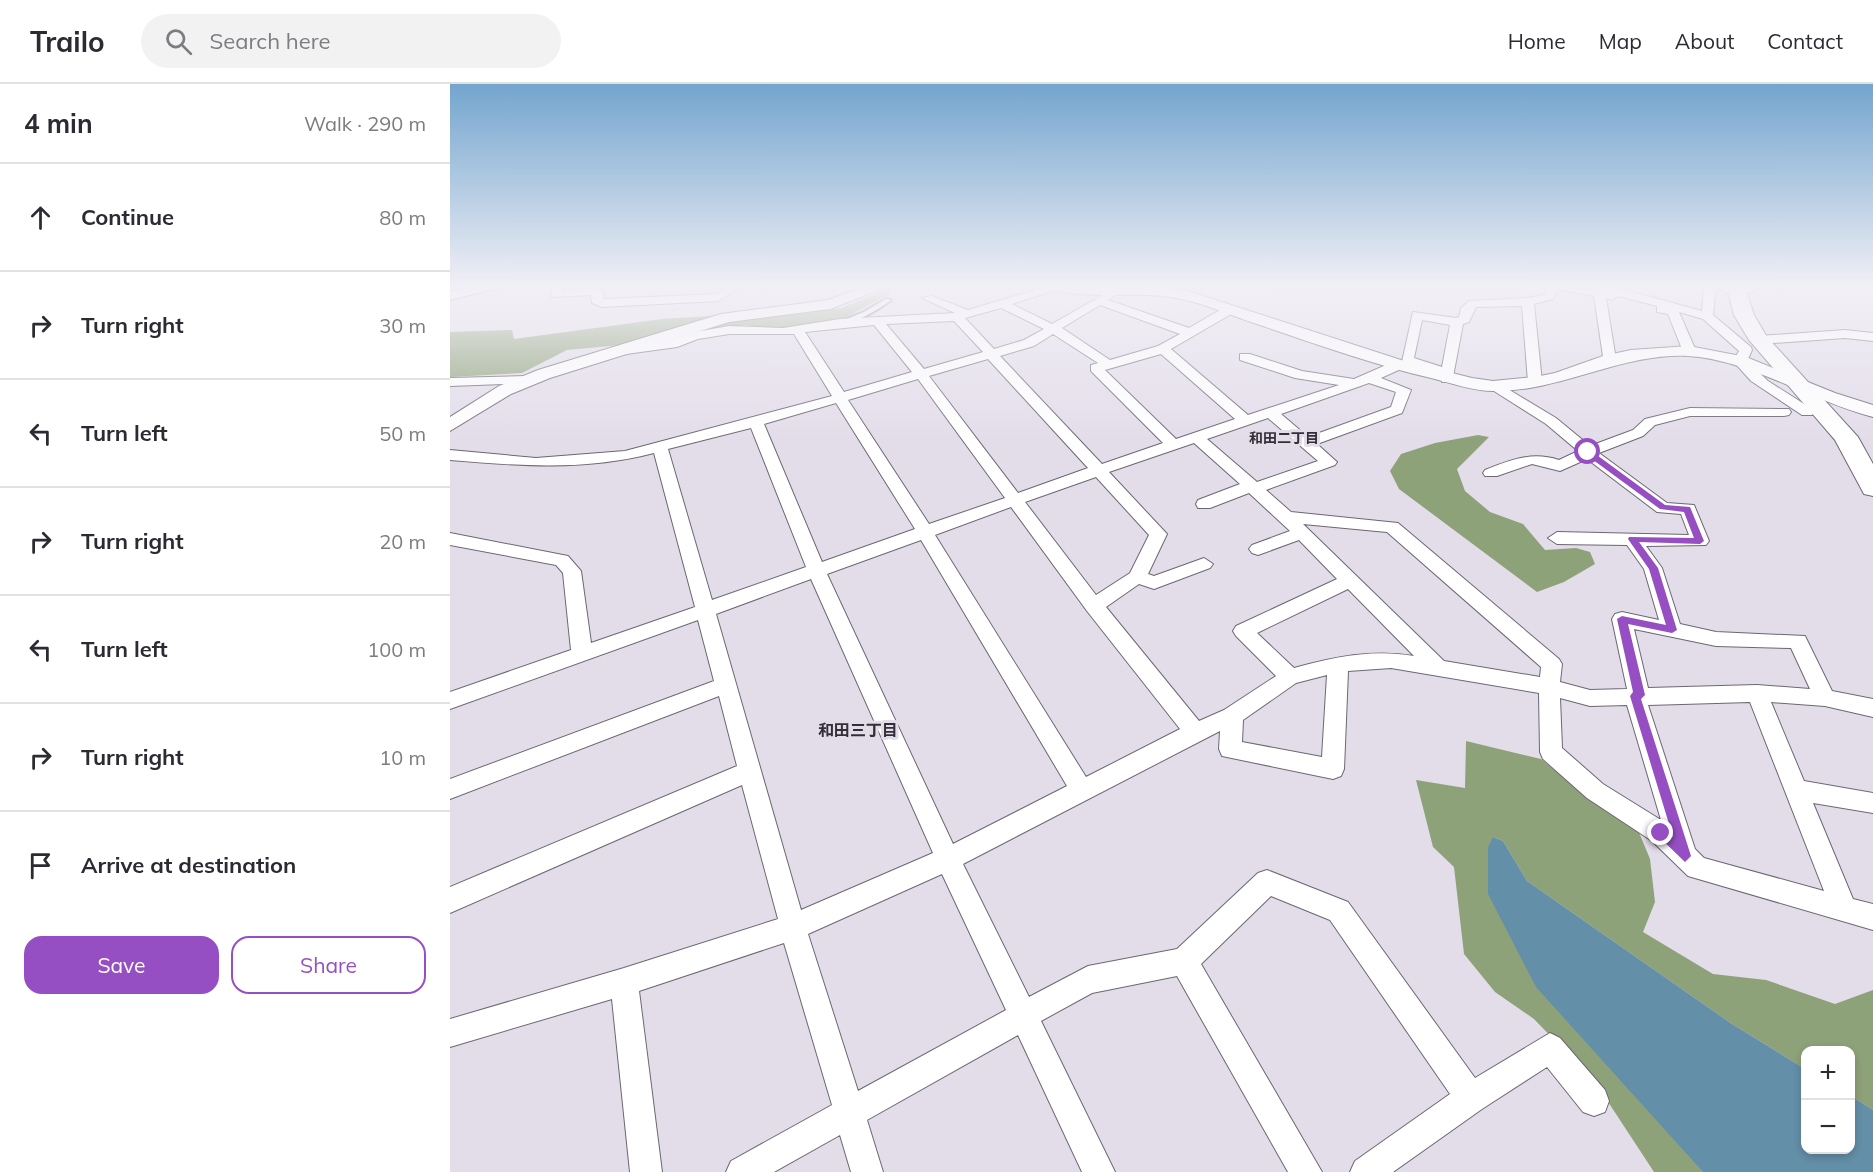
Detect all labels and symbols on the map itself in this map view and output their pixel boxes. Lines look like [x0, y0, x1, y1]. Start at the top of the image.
district label: 和田二丁目 [1249, 429, 1319, 447]
route start [1574, 438, 1600, 464]
district label: 和田三丁目 [818, 720, 898, 740]
route end [1647, 819, 1673, 845]

